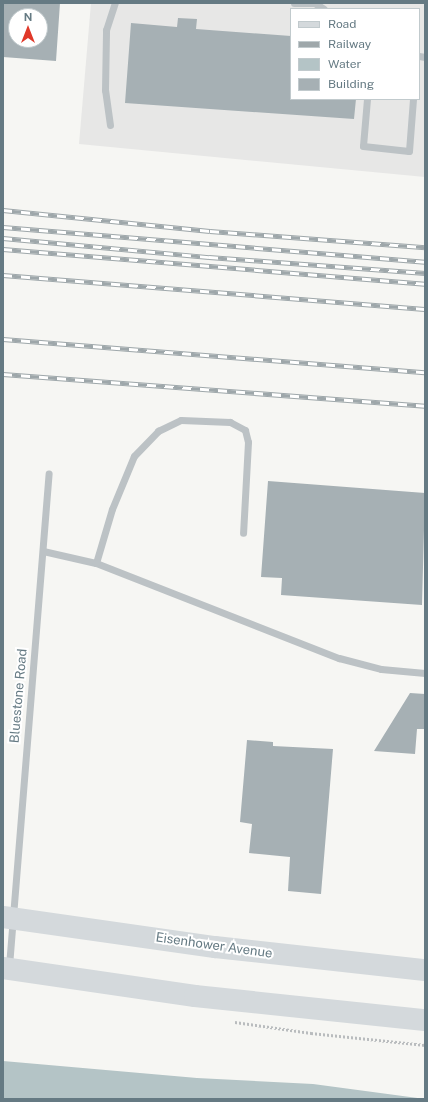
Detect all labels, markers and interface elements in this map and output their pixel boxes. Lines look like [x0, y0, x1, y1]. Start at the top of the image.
north arrow [8, 8, 48, 48]
legend [290, 8, 420, 100]
text: N [24, 11, 32, 23]
text: Road [328, 17, 356, 31]
text: Railway [328, 37, 371, 51]
text: Water [328, 57, 361, 71]
text: Building [328, 77, 374, 91]
street label: Bluestone Road [7, 648, 31, 744]
street label: Eisenhower Avenue [155, 930, 273, 962]

